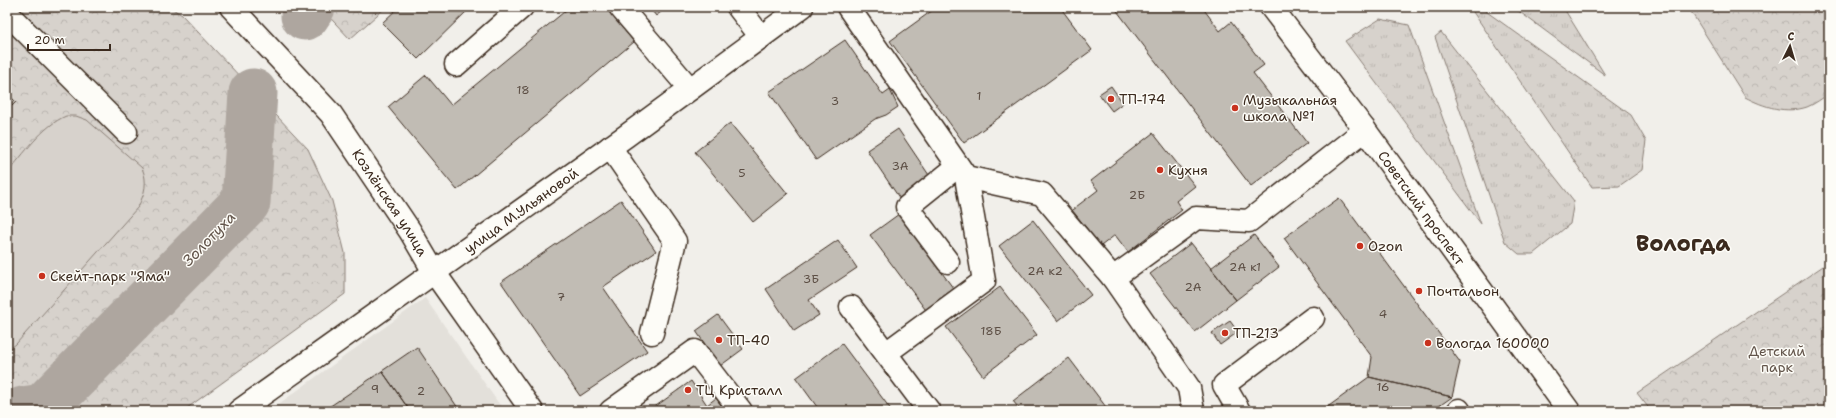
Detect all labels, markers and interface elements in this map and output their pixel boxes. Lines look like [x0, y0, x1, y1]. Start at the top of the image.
scale bar [28, 26, 110, 52]
north arrow [1770, 26, 1810, 66]
text: С [1787, 29, 1795, 44]
text: 20 m [34, 32, 65, 48]
house number: 18 [516, 82, 530, 98]
house number: 1 [976, 88, 982, 104]
place label: ТП-174 [1119, 90, 1166, 108]
place label: Музыкальная школа №1 [1243, 91, 1337, 125]
house number: 3 [831, 93, 839, 109]
marker: ТП-174 [1106, 94, 1116, 104]
marker: Музыкальная школа №1 [1230, 103, 1240, 113]
street label: Козлёнская улица [348, 145, 432, 260]
street label: Советский проспект [1374, 147, 1470, 269]
house number: 3А [891, 158, 909, 174]
place label: Кухня [1168, 161, 1208, 179]
street label: улица М.Ульяновой [460, 164, 582, 257]
house number: 5 [738, 165, 746, 181]
marker: Кухня [1155, 165, 1165, 175]
house number: 2Б [1129, 187, 1145, 203]
water label: Золотуха [178, 207, 240, 271]
district label: Вологда [1636, 229, 1730, 258]
place label: Ozon [1368, 237, 1403, 255]
marker: Ozon [1355, 241, 1365, 251]
house number: 2А к1 [1229, 259, 1261, 275]
house number: 2А к2 [1027, 263, 1063, 279]
place label: Скейт-парк "Яма" [50, 267, 170, 285]
marker: Скейт-парк "Яма" [37, 271, 47, 281]
house number: 3Б [803, 271, 819, 287]
house number: 2А [1184, 279, 1202, 295]
place label: Почтальон [1427, 282, 1499, 300]
marker: Почтальон [1414, 286, 1424, 296]
house number: 7 [557, 289, 565, 305]
house number: 4 [1379, 306, 1387, 322]
house number: 18Б [980, 323, 1002, 339]
place label: ТП-213 [1233, 324, 1279, 342]
marker: ТП-213 [1220, 328, 1230, 338]
place label: ТП-40 [727, 331, 770, 349]
place label: Вологда 160000 [1436, 334, 1549, 352]
marker: ТП-40 [714, 335, 724, 345]
marker: Вологда 160000 [1423, 338, 1433, 348]
park label: Детский парк [1749, 342, 1805, 376]
house number: 16 [1376, 379, 1390, 395]
house number: 9 [371, 381, 379, 397]
place label: ТЦ Кристалл [696, 381, 783, 399]
house number: 2 [417, 383, 425, 399]
marker: ТЦ Кристалл [683, 385, 693, 395]

